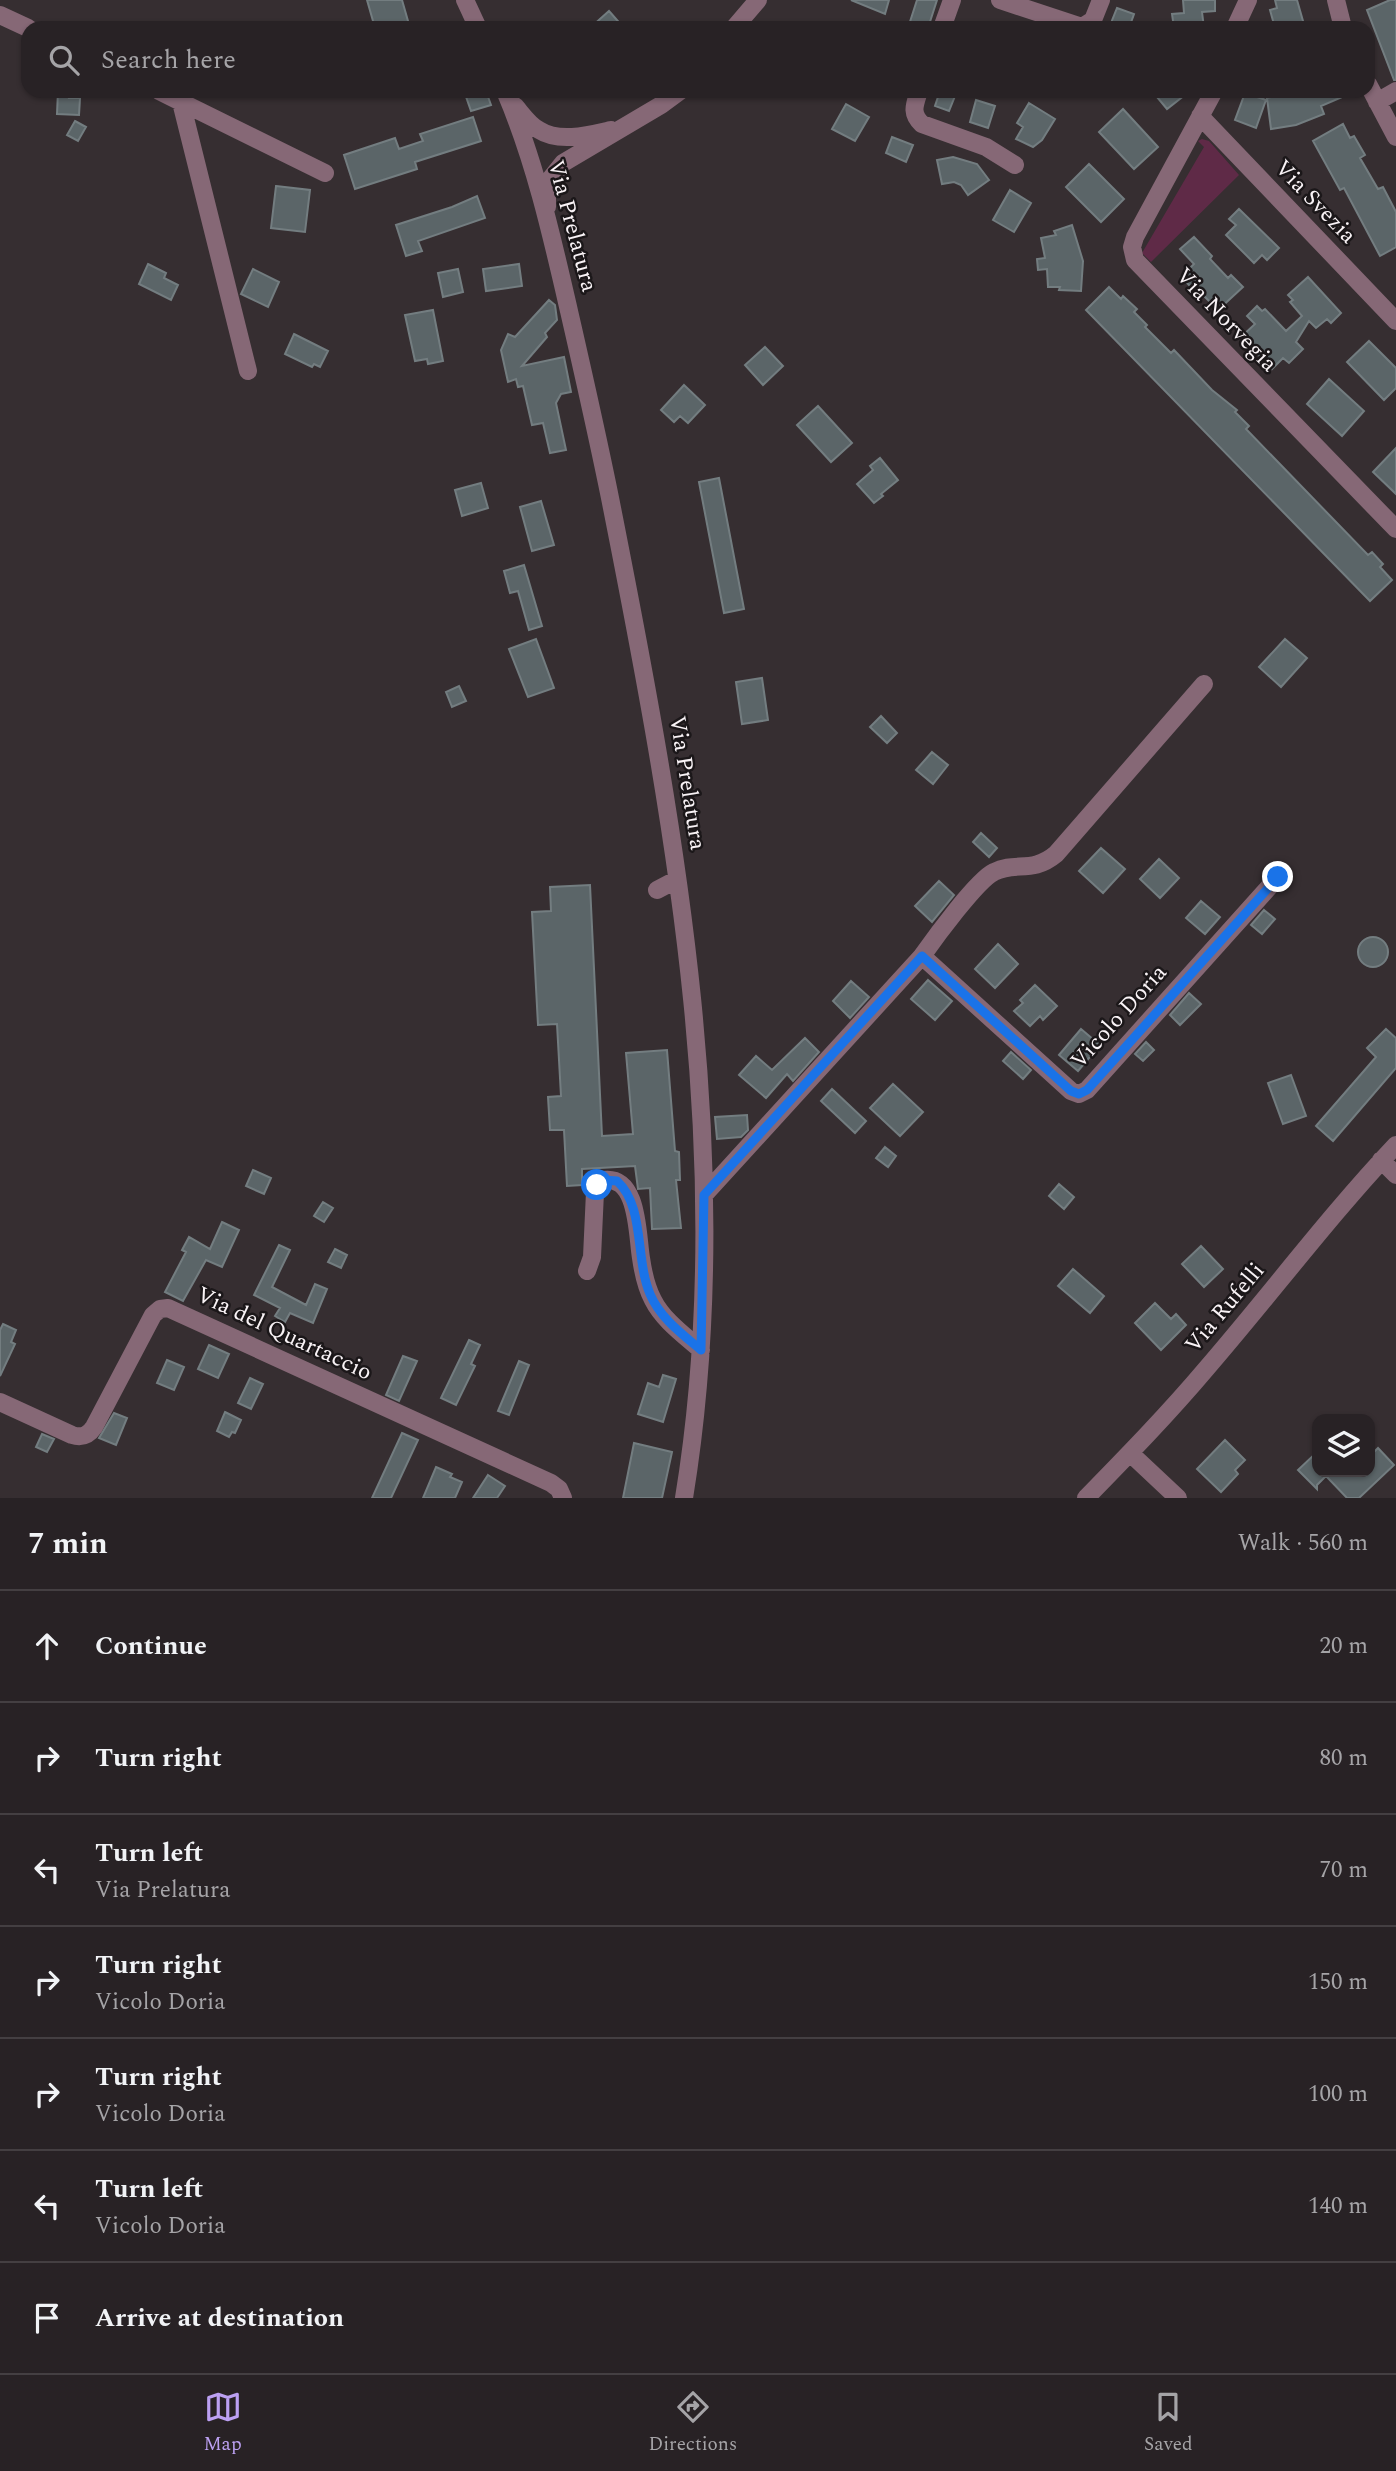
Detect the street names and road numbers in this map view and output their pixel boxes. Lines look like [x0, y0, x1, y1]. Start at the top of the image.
street label: Via Svezia [1266, 152, 1364, 252]
street label: Via Prelatura [538, 156, 606, 296]
street label: Via Norvegia [1167, 260, 1285, 380]
street label: Via Prelatura [659, 713, 715, 853]
street label: Vicolo Doria [1062, 957, 1176, 1077]
street label: Via Rufelli [1177, 1255, 1273, 1361]
street label: Via del Quartaccio [190, 1278, 378, 1390]

